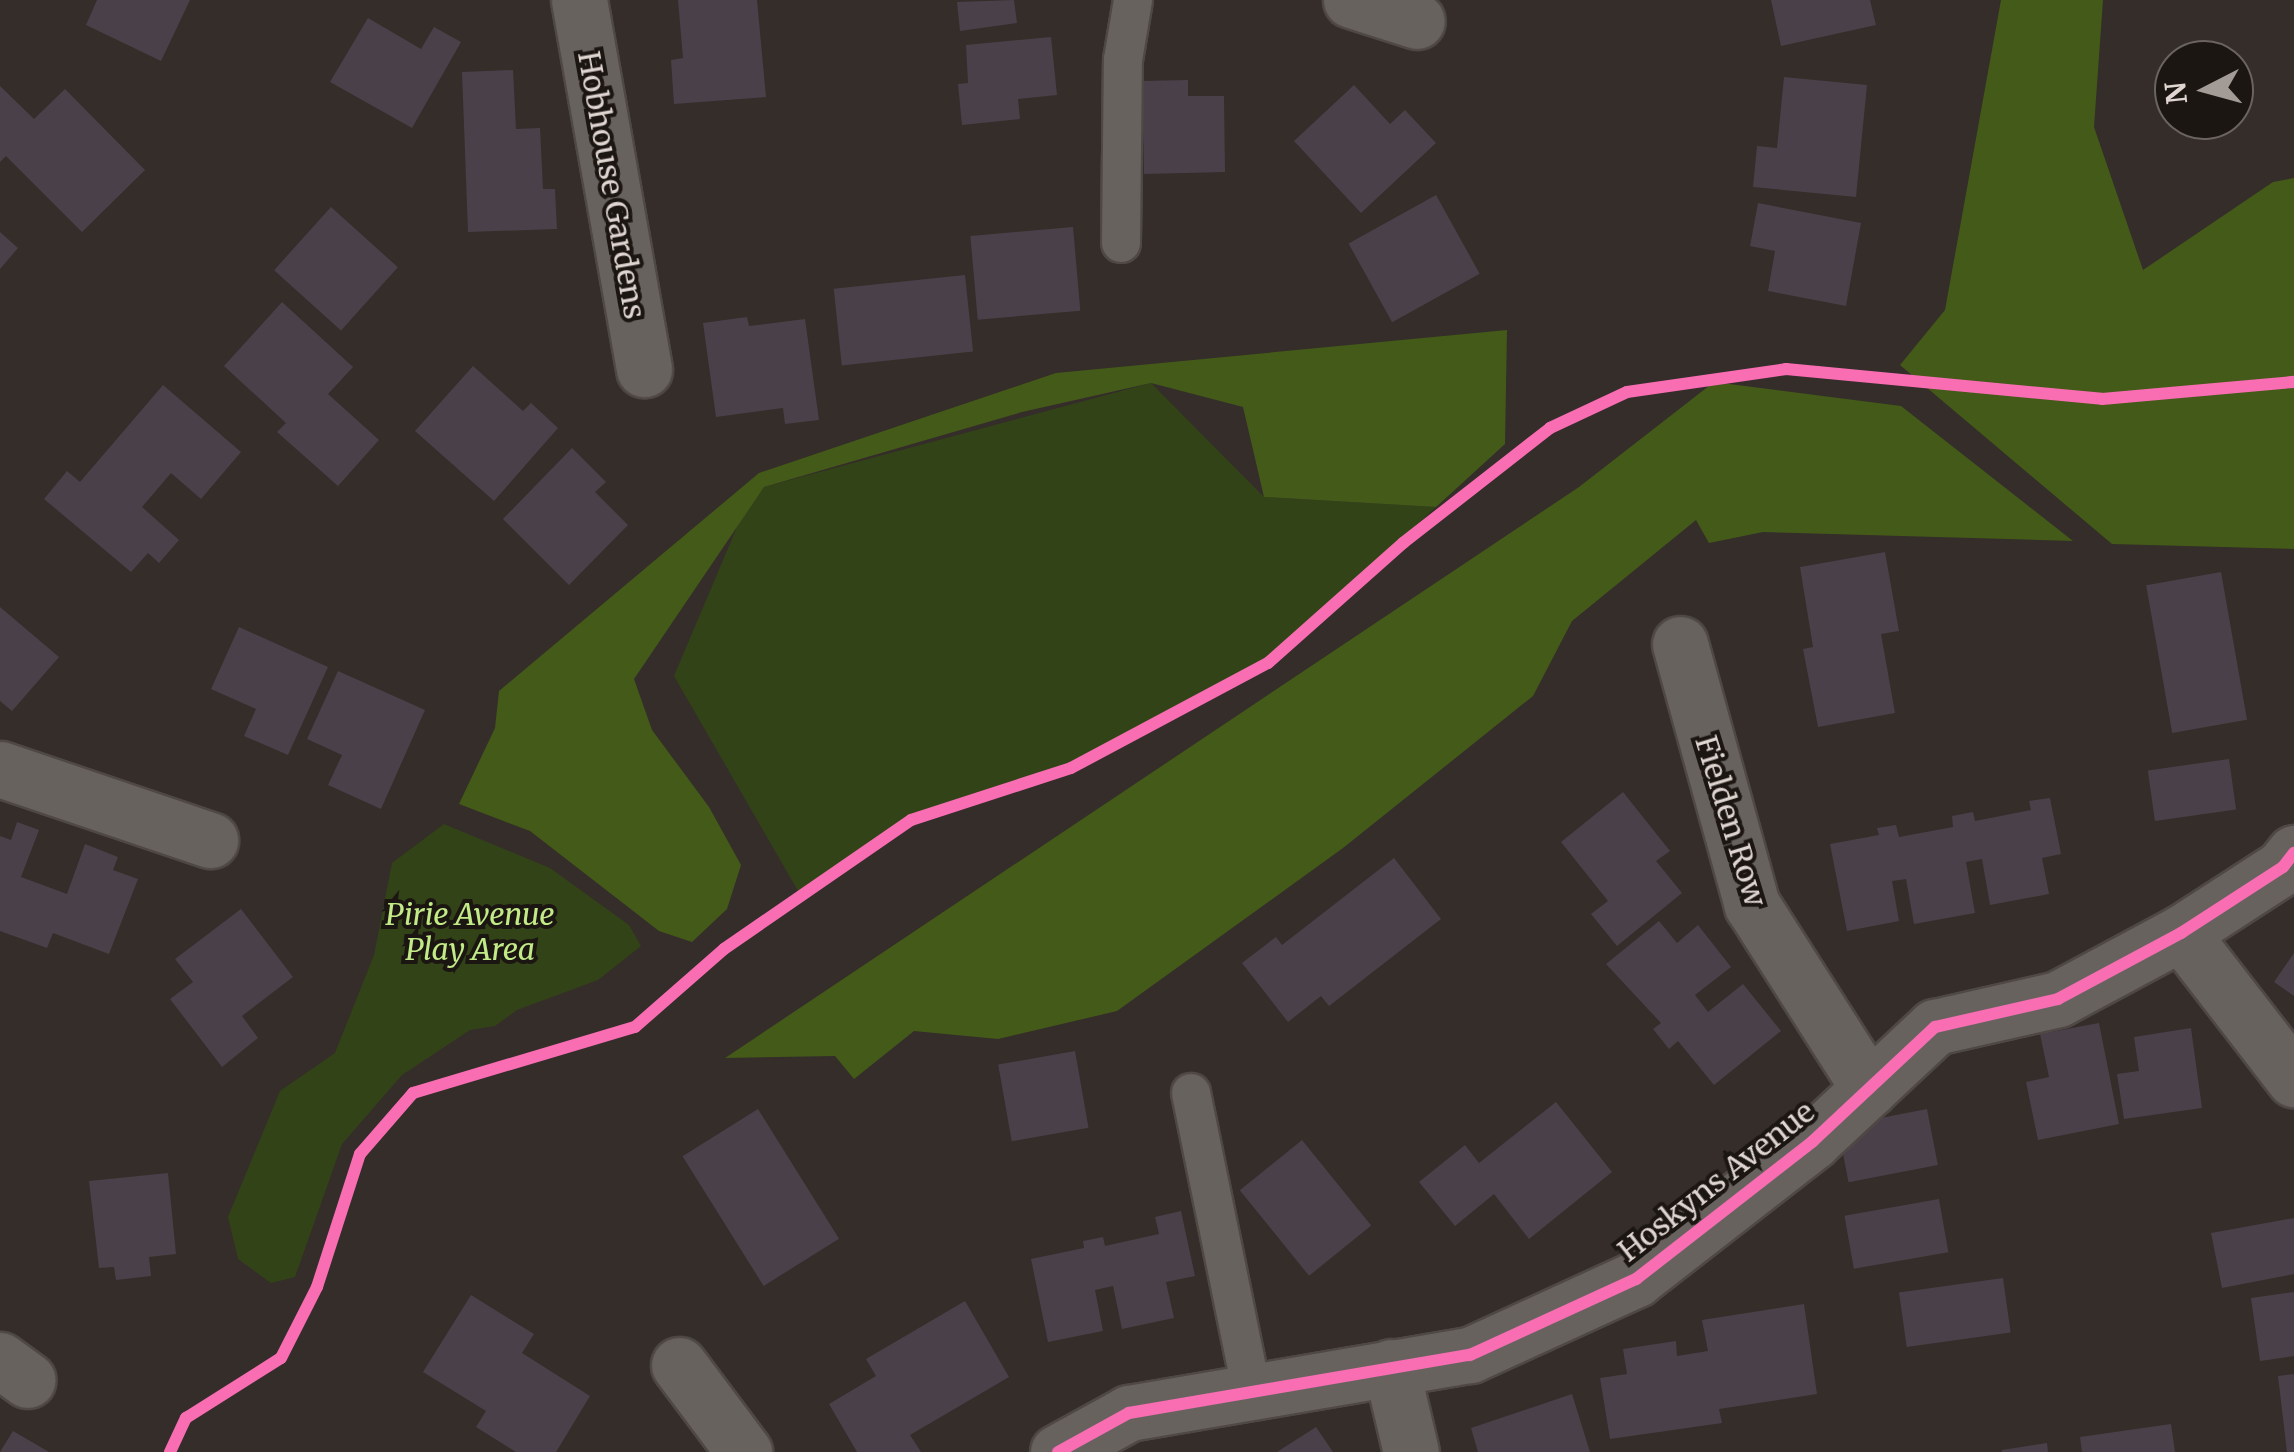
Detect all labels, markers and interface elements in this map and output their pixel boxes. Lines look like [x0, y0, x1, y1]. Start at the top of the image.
north arrow [2154, 40, 2254, 140]
street label: Hobhouse Gardens [571, 48, 653, 322]
text: N [2157, 80, 2195, 106]
street label: Fielden Row [1688, 731, 1774, 911]
park label: Pirie Avenue Play Area [385, 896, 555, 966]
street label: Hoskyns Avenue [1611, 1093, 1821, 1269]

